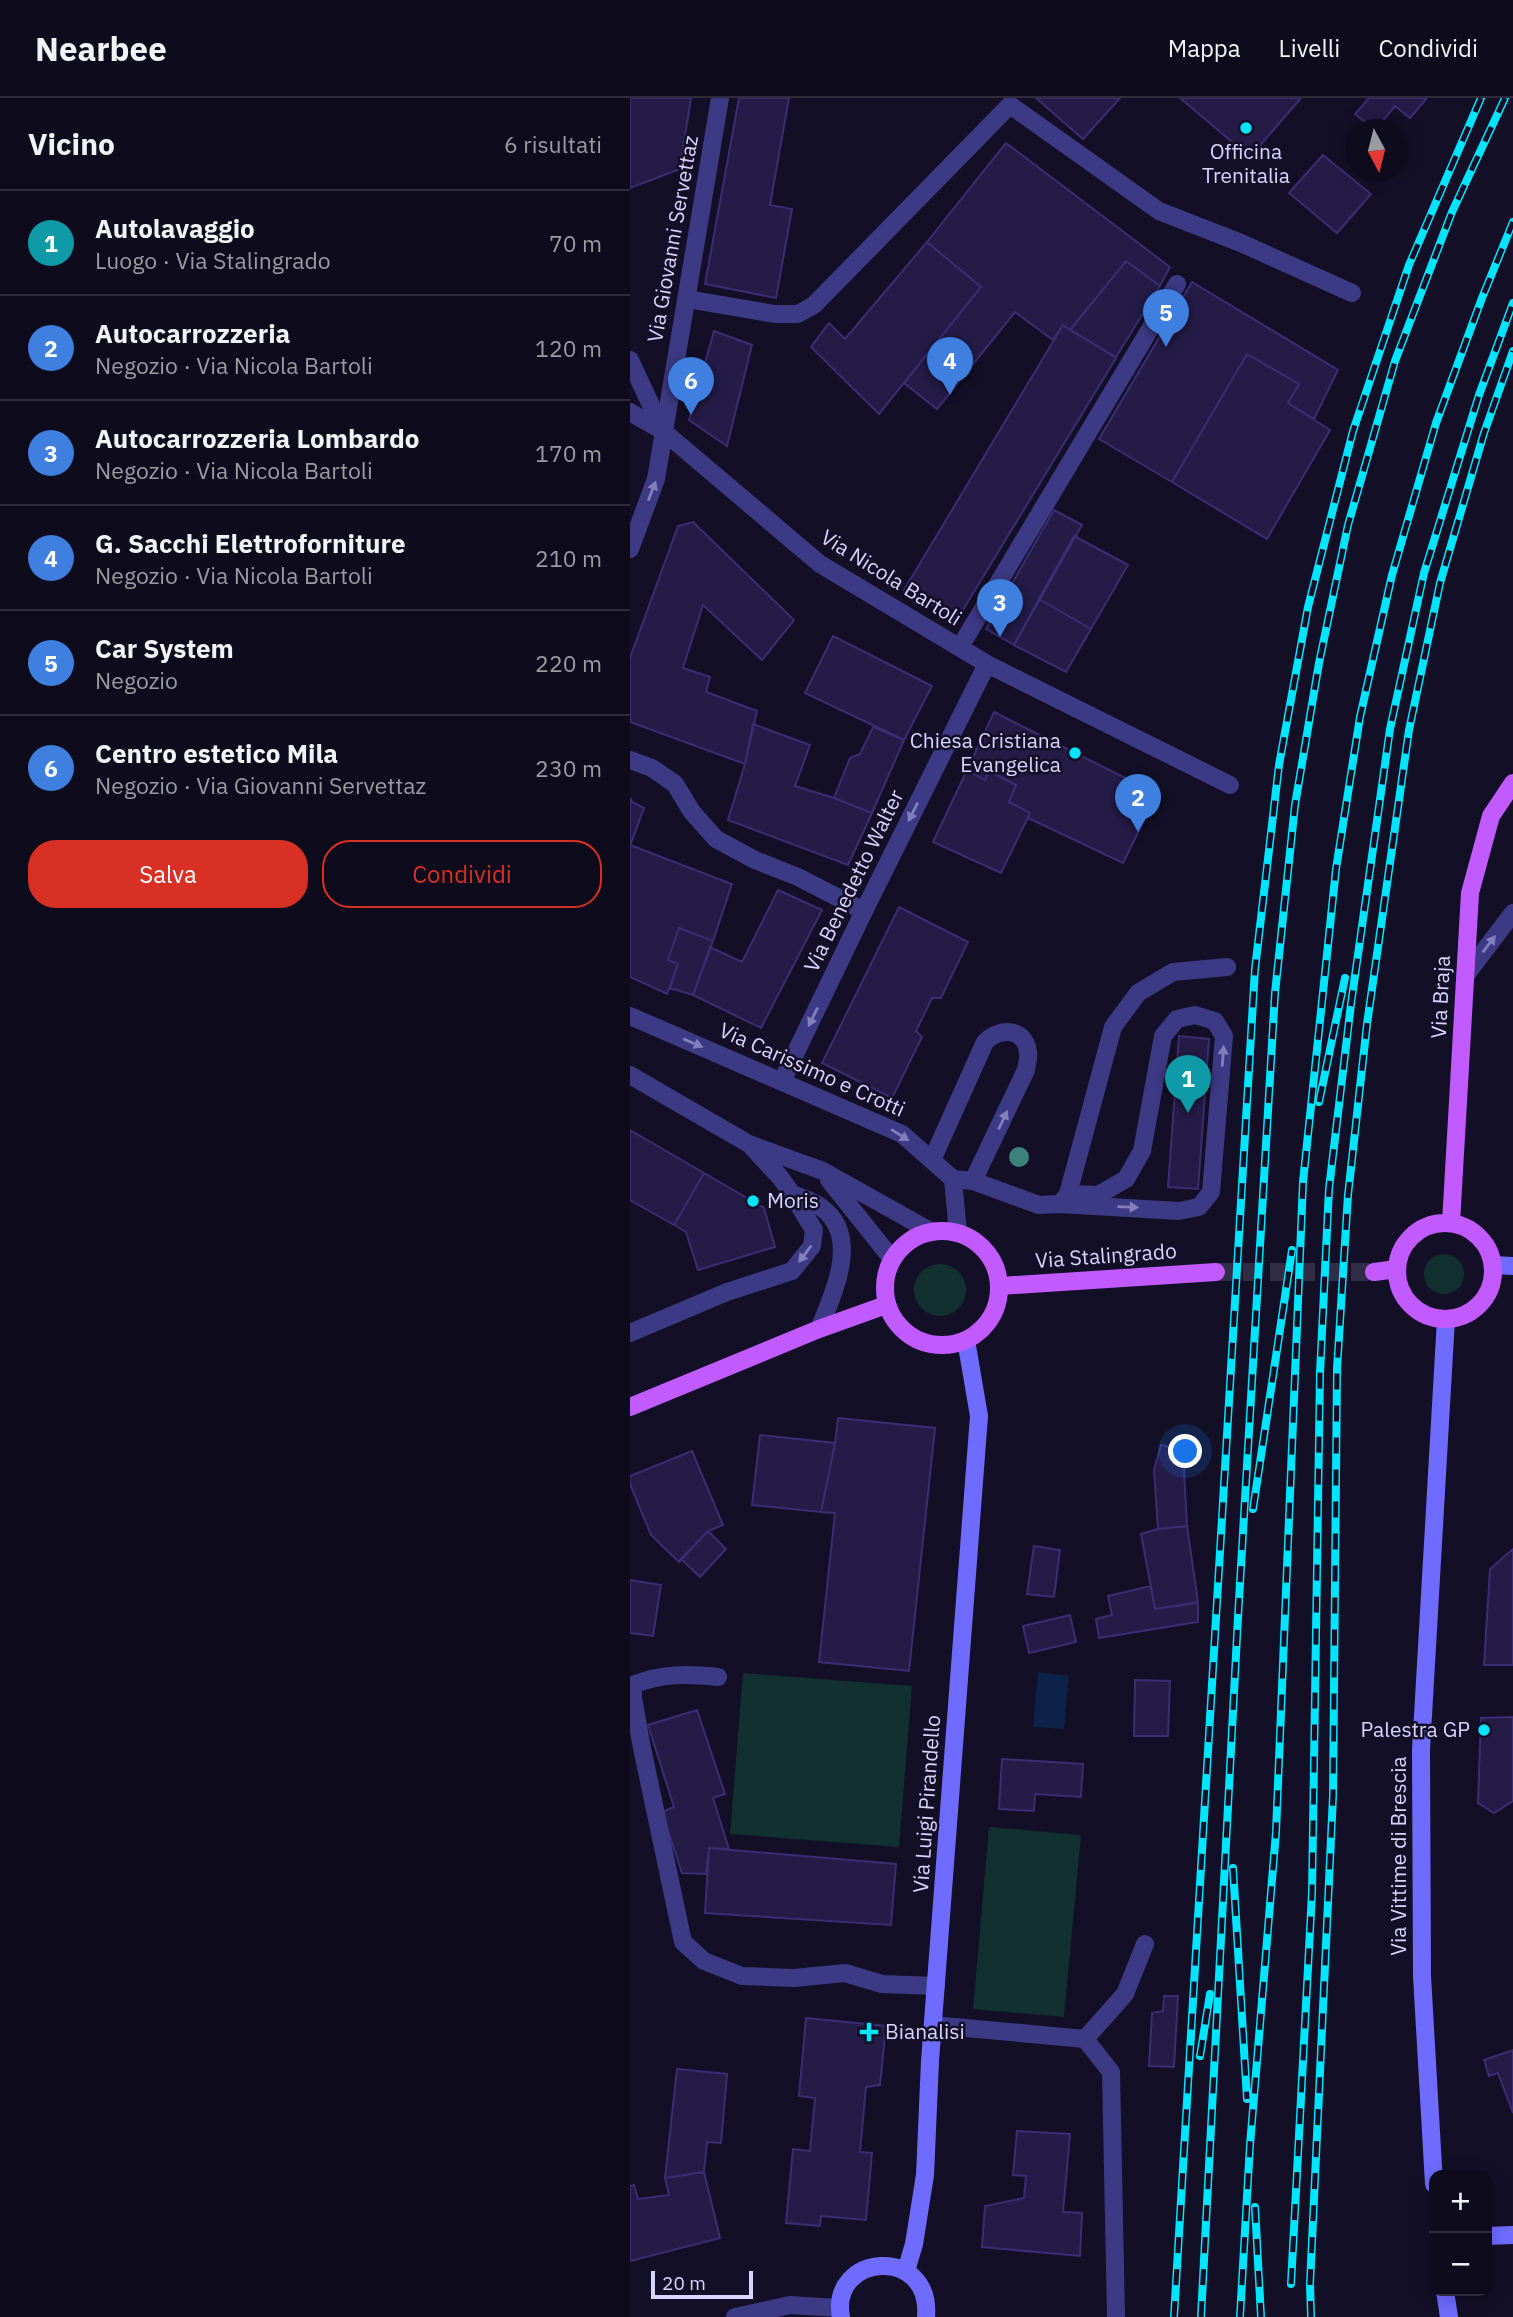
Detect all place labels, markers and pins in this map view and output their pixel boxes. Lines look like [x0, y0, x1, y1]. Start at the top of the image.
marker: Officina Trenitalia [1238, 120, 1254, 136]
place label: Officina Trenitalia [1202, 137, 1290, 189]
pin: 5 [1143, 289, 1189, 347]
pin: 4 [927, 337, 973, 395]
pin: 6 [668, 357, 714, 415]
pin: 3 [977, 579, 1023, 637]
place label: Chiesa Cristiana Evangelica [910, 726, 1061, 778]
marker: Chiesa Cristiana Evangelica [1067, 745, 1083, 761]
pin: 2 [1115, 774, 1161, 832]
pin: 1 [1165, 1055, 1211, 1113]
place label: Moris [767, 1186, 819, 1214]
marker: Moris [745, 1193, 761, 1209]
place label: Palestra GP [1360, 1715, 1470, 1743]
marker: Palestra GP [1476, 1722, 1492, 1738]
place label: Bianalisi [885, 2017, 965, 2045]
marker: Bianalisi [859, 2022, 879, 2042]

